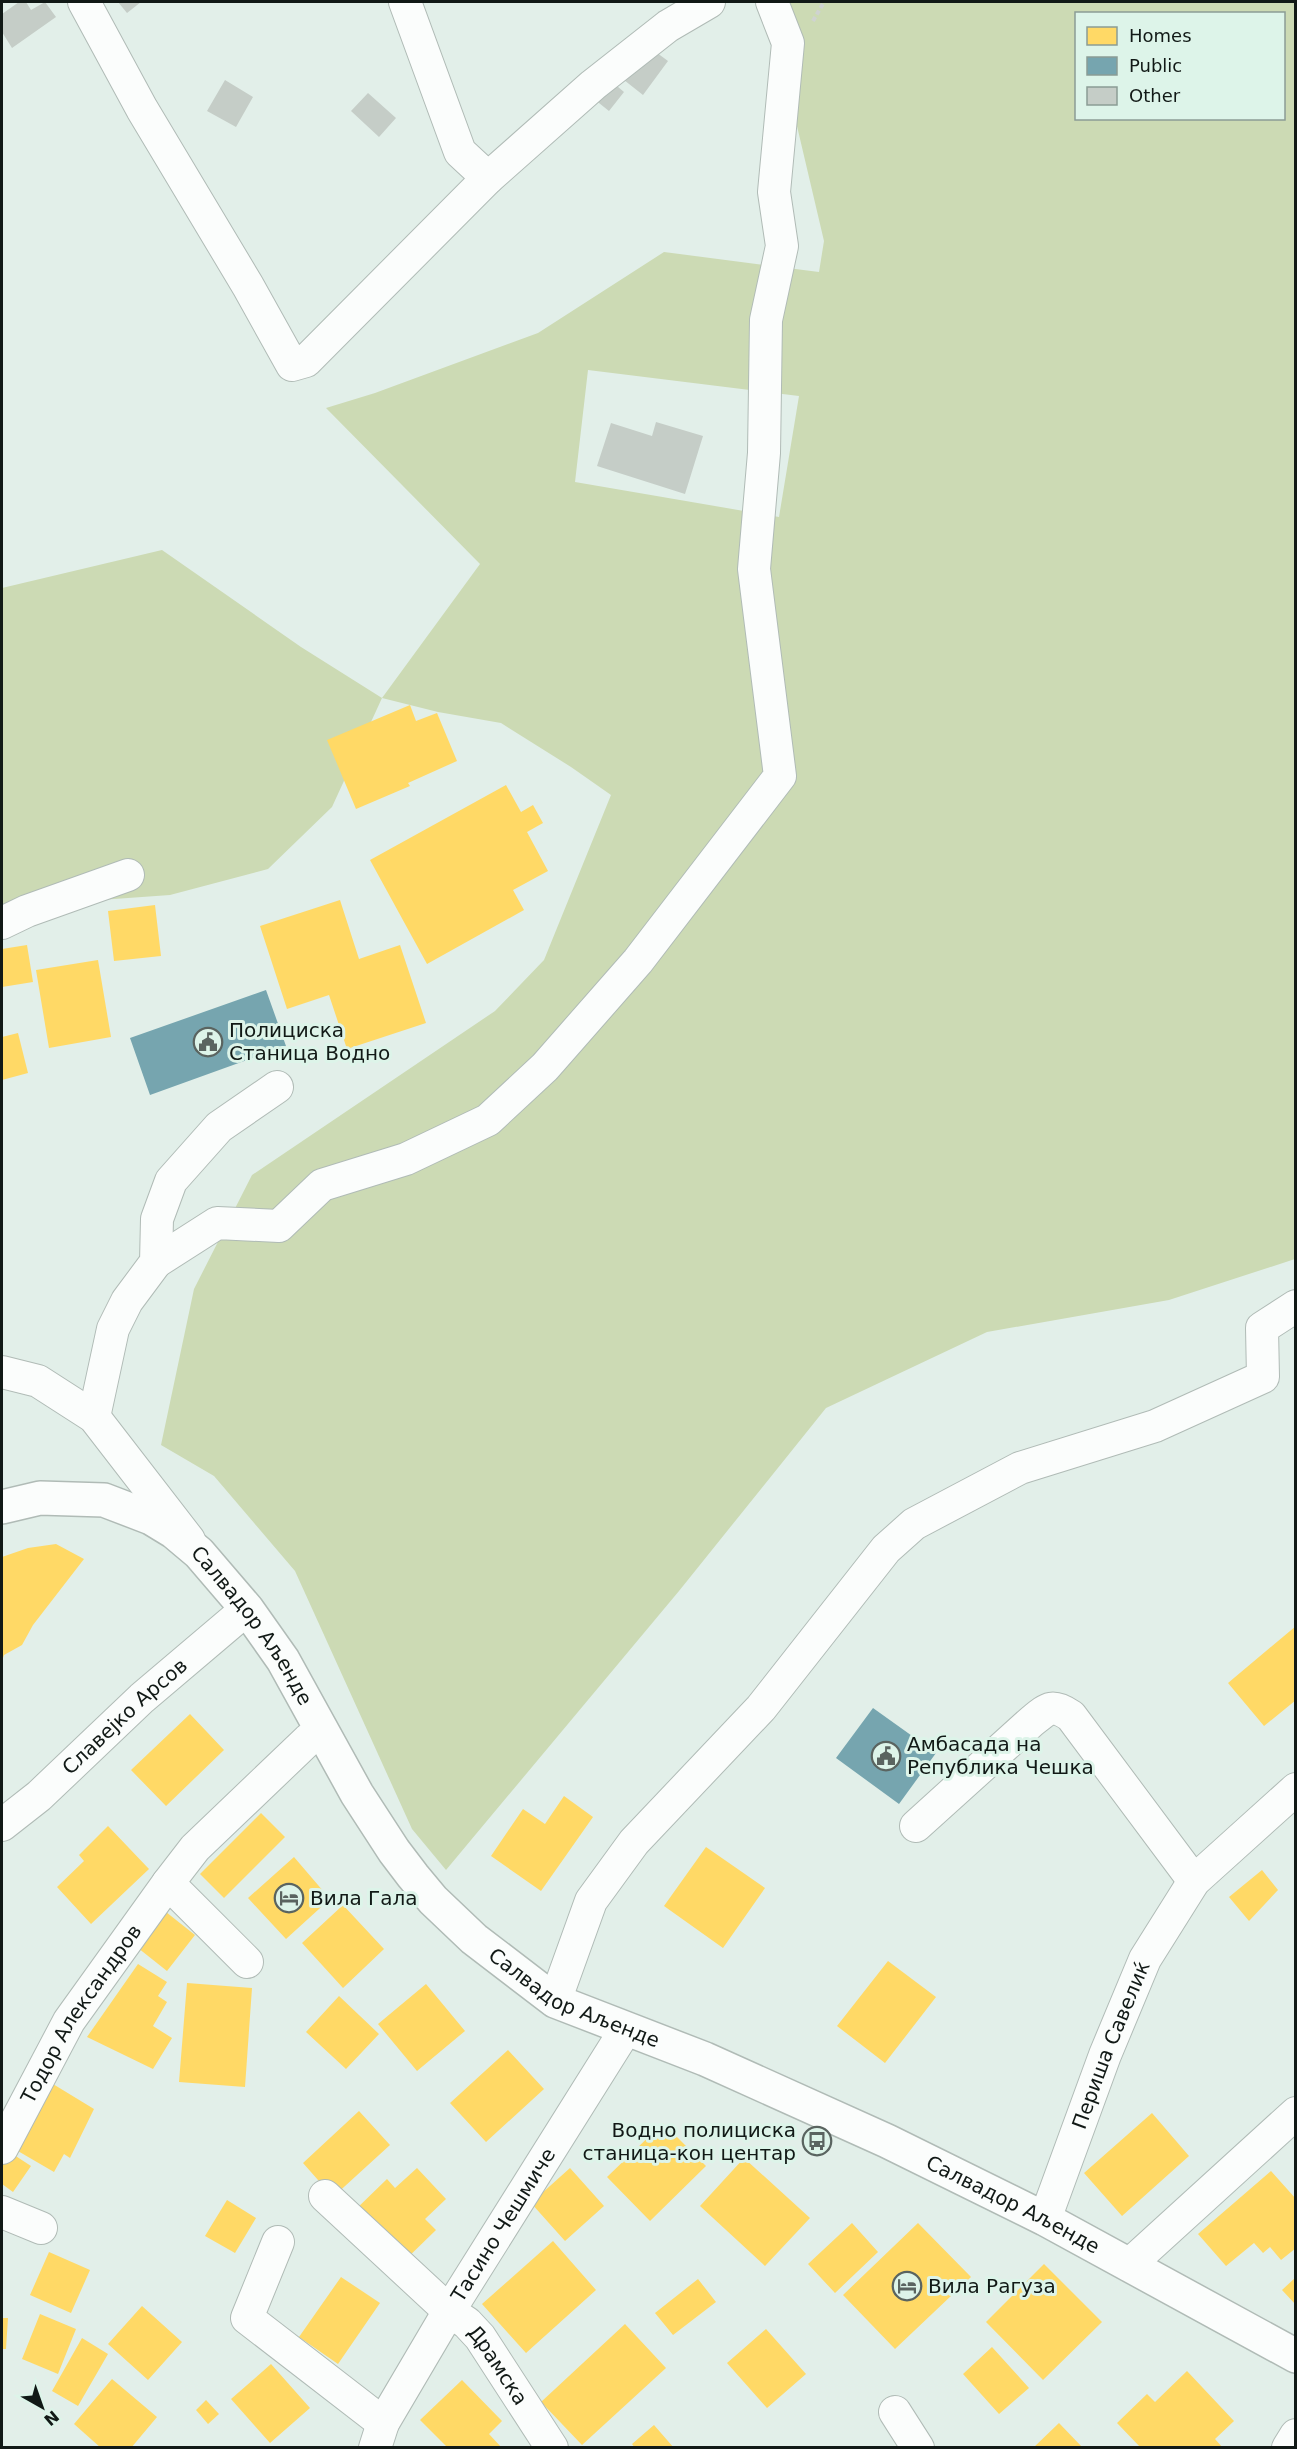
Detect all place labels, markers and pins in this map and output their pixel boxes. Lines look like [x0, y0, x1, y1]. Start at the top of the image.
place label: Полициска Станица Водно [229, 1018, 390, 1065]
public building icon: Полициска Станица Водно [192, 1026, 224, 1058]
place label: Амбасада на Република Чешка [907, 1732, 1094, 1779]
public building icon: Амбасада на Република Чешка [870, 1740, 902, 1772]
hotel icon: Вила Гала [273, 1882, 305, 1914]
place label: Вила Гала [310, 1886, 418, 1910]
place label: Водно полициска станица-кон центар [583, 2118, 796, 2165]
bus stop icon: Водно полициска станица-кон центар [801, 2125, 833, 2157]
hotel icon: Вила Рагуза [891, 2270, 923, 2302]
place label: Вила Рагуза [928, 2274, 1056, 2298]

